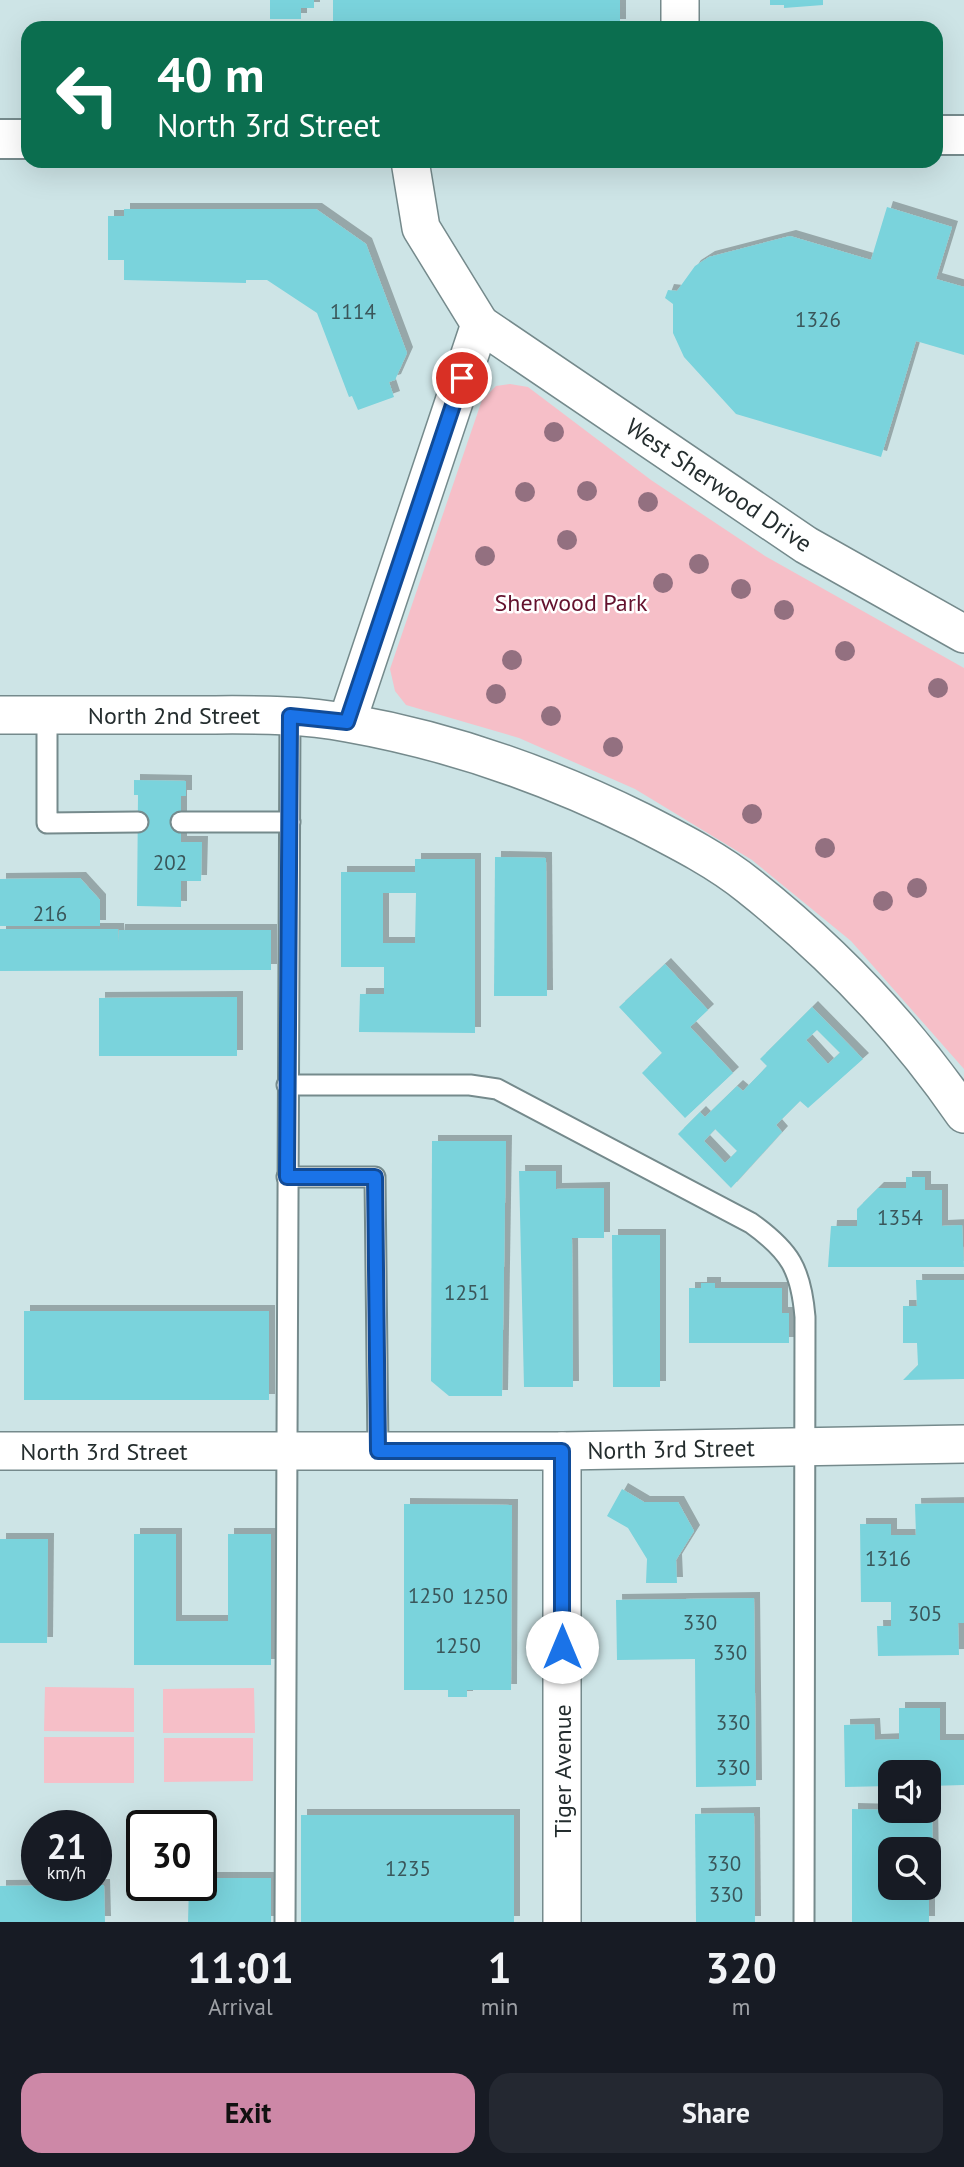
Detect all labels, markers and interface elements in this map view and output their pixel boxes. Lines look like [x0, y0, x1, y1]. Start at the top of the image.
text: 40 m [157, 42, 264, 106]
icon: left [42, 49, 133, 140]
text: North 3rd Street [157, 104, 380, 146]
house number: 1114 [330, 298, 376, 325]
house number: 1326 [795, 306, 841, 333]
pin [432, 348, 492, 408]
icon: arrive [443, 359, 481, 397]
street label: West Sherwood Drive [620, 411, 818, 559]
park label: Sherwood Park [495, 587, 648, 618]
street label: North 2nd Street [88, 700, 260, 731]
house number: 202 [153, 849, 187, 876]
house number: 216 [33, 900, 67, 927]
house number: 1354 [877, 1204, 923, 1231]
house number: 1251 [444, 1279, 490, 1306]
street label: North 3rd Street [587, 1432, 755, 1466]
street label: North 3rd Street [20, 1436, 188, 1467]
house number: 1316 [865, 1545, 911, 1572]
house number: 1250 [408, 1582, 454, 1609]
house number: 1250 [462, 1583, 508, 1610]
house number: 305 [908, 1600, 942, 1627]
house number: 330 [683, 1609, 717, 1636]
position arrow [525, 1610, 599, 1684]
house number: 1250 [435, 1632, 481, 1659]
house number: 330 [713, 1639, 747, 1666]
street label: Tiger Avenue [547, 1704, 578, 1838]
house number: 330 [716, 1709, 750, 1736]
house number: 330 [716, 1754, 750, 1781]
map controls [878, 1760, 941, 1900]
button: sound [878, 1760, 941, 1823]
speed limit sign: 30 [126, 1810, 217, 1901]
text: 21 [47, 1823, 86, 1869]
button: search [878, 1837, 941, 1900]
house number: 330 [707, 1850, 741, 1877]
house number: 1235 [385, 1855, 431, 1882]
text: km/h [47, 1861, 86, 1884]
house number: 330 [709, 1881, 743, 1908]
text: 11:01 [187, 1940, 294, 1995]
text: 1 [488, 1940, 511, 1995]
text: 320 [705, 1940, 777, 1995]
text: Arrival [208, 1992, 273, 2021]
text: min [481, 1992, 518, 2021]
text: m [732, 1992, 750, 2021]
button: Exit [21, 2073, 475, 2153]
button: Share [489, 2073, 943, 2153]

